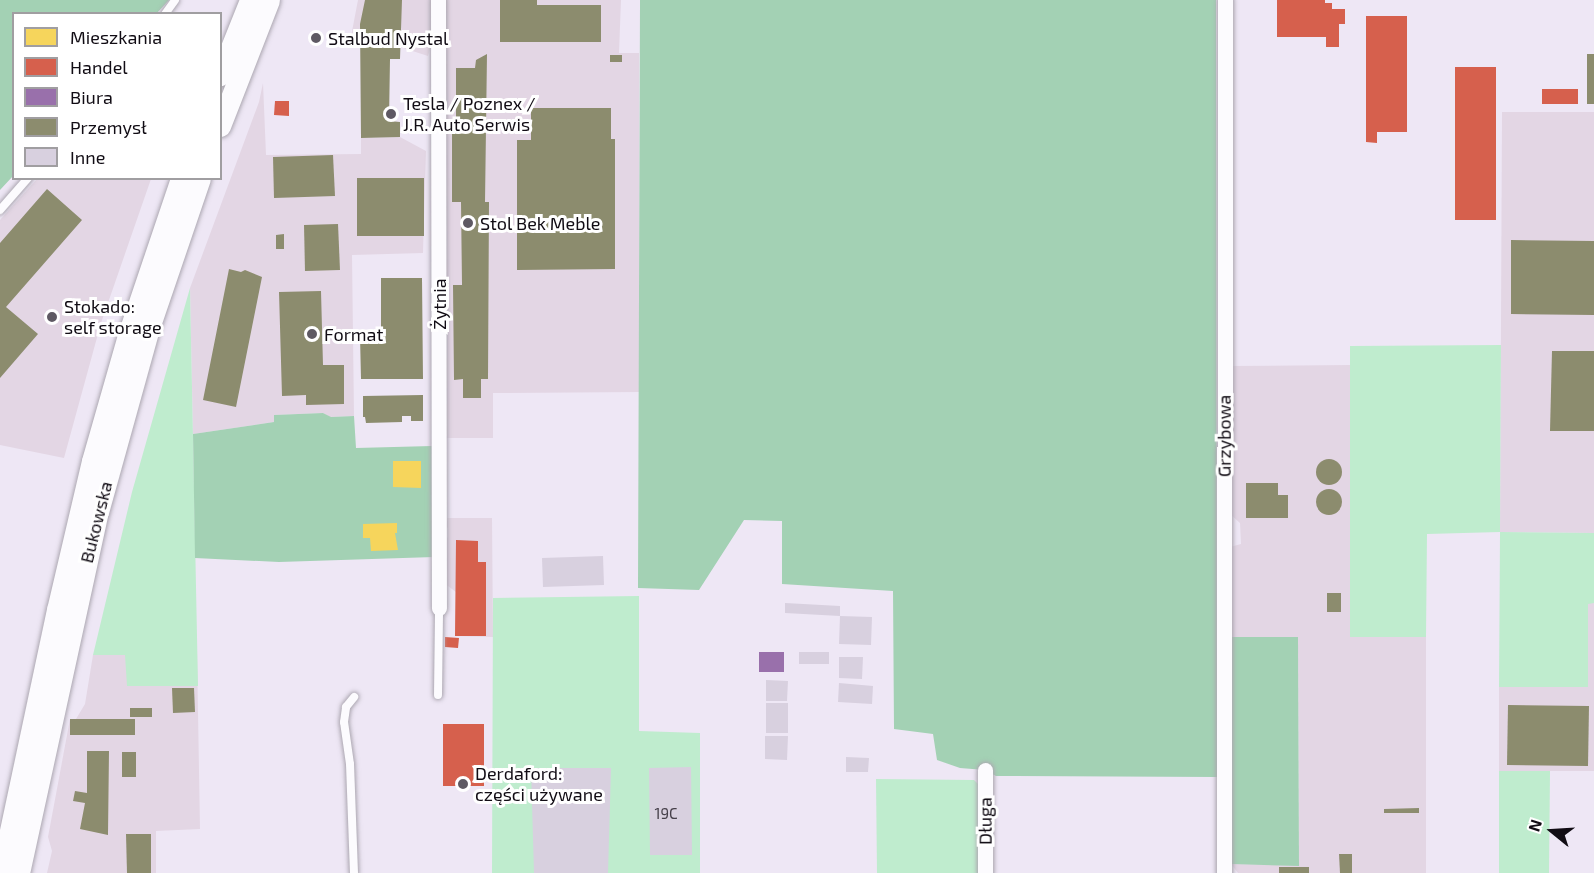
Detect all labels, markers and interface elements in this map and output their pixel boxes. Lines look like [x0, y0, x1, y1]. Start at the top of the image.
legend [12, 12, 222, 180]
text: Mieszkania [70, 26, 162, 48]
place label: Stalbud Nystal [328, 27, 448, 49]
marker: Stalbud Nystal [309, 31, 323, 45]
text: Handel [70, 56, 128, 78]
text: Biura [70, 86, 113, 108]
place label: Tesla / Poznex / J.R. Auto Serwis [403, 93, 536, 136]
marker: Tesla / Poznex / J.R. Auto Serwis [384, 107, 398, 121]
text: Przemysł [70, 116, 147, 138]
text: Inne [70, 146, 105, 168]
place label: Stol Bek Meble [480, 212, 601, 234]
marker: Stol Bek Meble [461, 216, 475, 230]
street label: Żytnia [428, 278, 450, 330]
place label: Stokado: self storage [64, 296, 162, 338]
marker: Stokado: self storage [45, 310, 59, 324]
place label: Format [324, 323, 383, 345]
marker: Format [305, 327, 319, 341]
street label: Grzybowa [1213, 395, 1235, 477]
street label: Bukowska [75, 479, 117, 565]
place label: Derdaford: części używane [475, 763, 603, 806]
marker: Derdaford: części używane [456, 777, 470, 791]
street label: Długa [974, 797, 996, 845]
north arrow [1522, 801, 1582, 861]
house number: 19C [654, 805, 678, 823]
text: N [1524, 817, 1545, 834]

